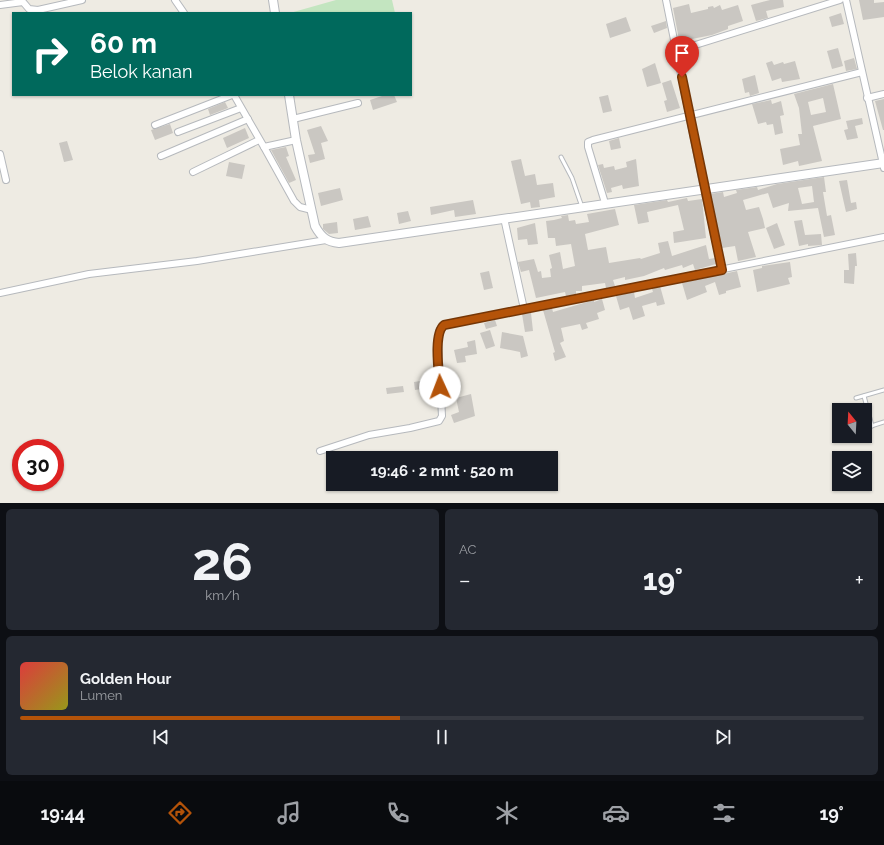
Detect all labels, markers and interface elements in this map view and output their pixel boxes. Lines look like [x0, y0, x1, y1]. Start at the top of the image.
text: 60 m [90, 27, 157, 60]
icon: right [24, 28, 76, 80]
pin [665, 36, 699, 77]
icon: arrive [671, 42, 693, 64]
text: Belok kanan [90, 61, 192, 82]
position arrow [419, 366, 461, 408]
north arrow [832, 403, 872, 443]
map controls [832, 403, 872, 491]
speed limit sign: 30 [12, 439, 64, 491]
button: layers [832, 451, 872, 491]
text: 19:46 · 2 mnt · 520 m [370, 462, 514, 480]
text: 26 [192, 531, 253, 592]
text: AC [459, 542, 476, 557]
text: 19° [643, 562, 683, 597]
text: − [459, 567, 471, 593]
text: + [855, 567, 864, 593]
text: km/h [205, 588, 240, 603]
text: Golden Hour [80, 670, 171, 688]
text: Lumen [80, 688, 122, 703]
icon: previous [150, 726, 172, 748]
icon: pause [431, 726, 453, 748]
icon: next [712, 726, 734, 748]
icon: directions [166, 799, 194, 827]
icon: music [275, 799, 303, 827]
icon: phone [384, 799, 412, 827]
icon: climate [493, 799, 521, 827]
icon: car [602, 799, 630, 827]
icon: filters [710, 799, 738, 827]
text: 19:44 [40, 803, 85, 824]
text: 19° [819, 803, 844, 824]

